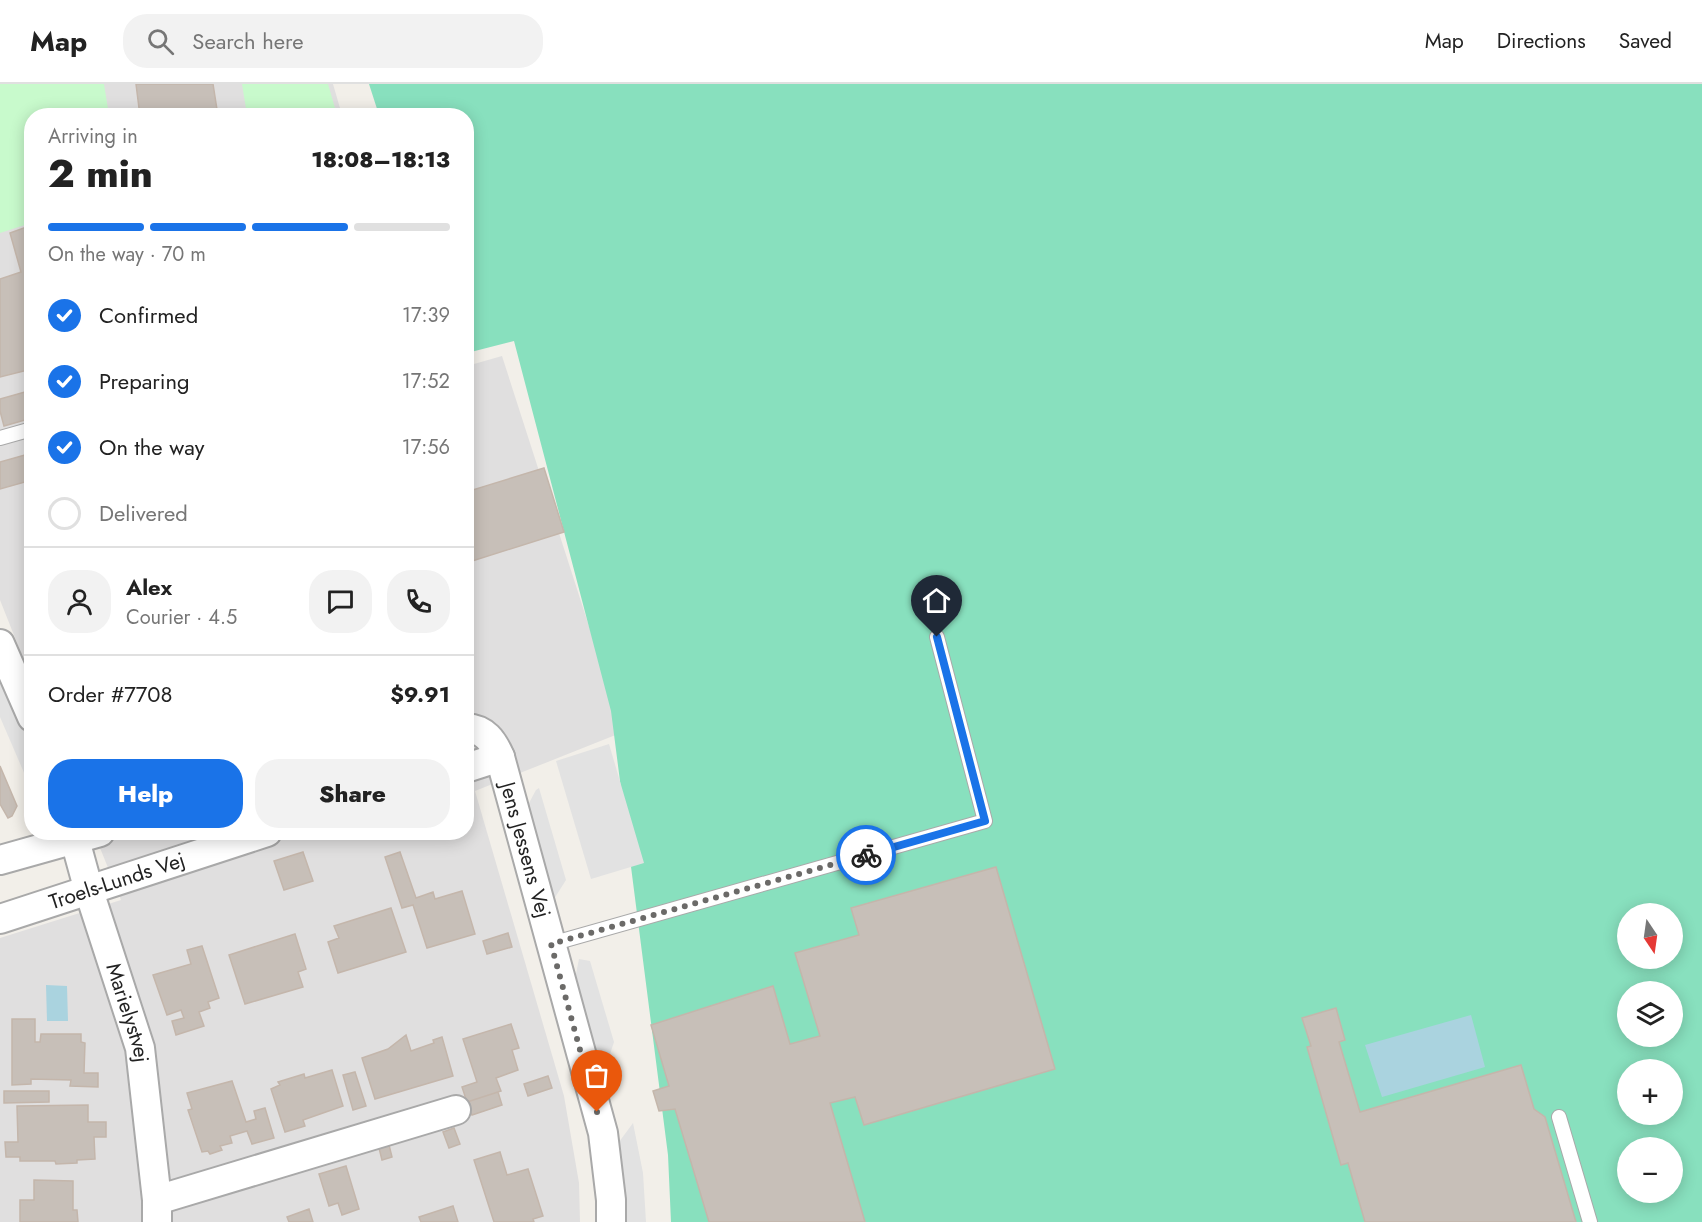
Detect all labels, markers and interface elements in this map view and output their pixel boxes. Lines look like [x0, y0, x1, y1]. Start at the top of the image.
search box [123, 14, 543, 68]
text: Map [30, 21, 87, 62]
icon: search [144, 25, 177, 58]
text: Search here [192, 25, 304, 57]
text: Map [1425, 26, 1464, 56]
text: Directions [1497, 26, 1586, 56]
text: Saved [1619, 26, 1672, 56]
text: Arriving in [48, 122, 138, 151]
text: 18:08–18:13 [311, 143, 450, 175]
text: 2 min [48, 145, 153, 202]
text: On the way · 70 m [48, 240, 206, 269]
icon: check [48, 299, 81, 332]
text: Confirmed [99, 299, 198, 331]
text: 17:39 [402, 301, 450, 330]
icon: check [48, 365, 81, 398]
text: Preparing [99, 365, 190, 397]
text: 17:52 [402, 367, 450, 396]
icon: check [48, 431, 81, 464]
text: On the way [99, 431, 204, 463]
text: 17:56 [402, 433, 450, 462]
text: Delivered [99, 497, 188, 529]
button: person [48, 570, 111, 633]
button: chat [309, 570, 372, 633]
button: phone [387, 570, 450, 633]
text: Alex [126, 571, 172, 603]
pin [911, 575, 962, 637]
icon: home [920, 584, 953, 617]
text: Courier · 4.5 [126, 603, 237, 632]
text: Order #7708 [48, 678, 173, 710]
text: $9.91 [390, 678, 450, 710]
button: Help [48, 759, 243, 828]
button: Share [255, 759, 450, 828]
street label: Jens Jessens Vej [492, 776, 558, 921]
courier [836, 825, 896, 885]
icon: bike [850, 839, 883, 872]
street label: Troels-Lunds Vej [45, 845, 189, 917]
north arrow [1617, 903, 1683, 969]
map controls [1617, 903, 1683, 1203]
street label: Marielystvej [98, 959, 157, 1064]
button: layers [1617, 981, 1683, 1047]
pin [571, 1050, 622, 1112]
icon: bag [580, 1059, 613, 1092]
button: + [1617, 1059, 1683, 1125]
button: − [1617, 1137, 1683, 1203]

